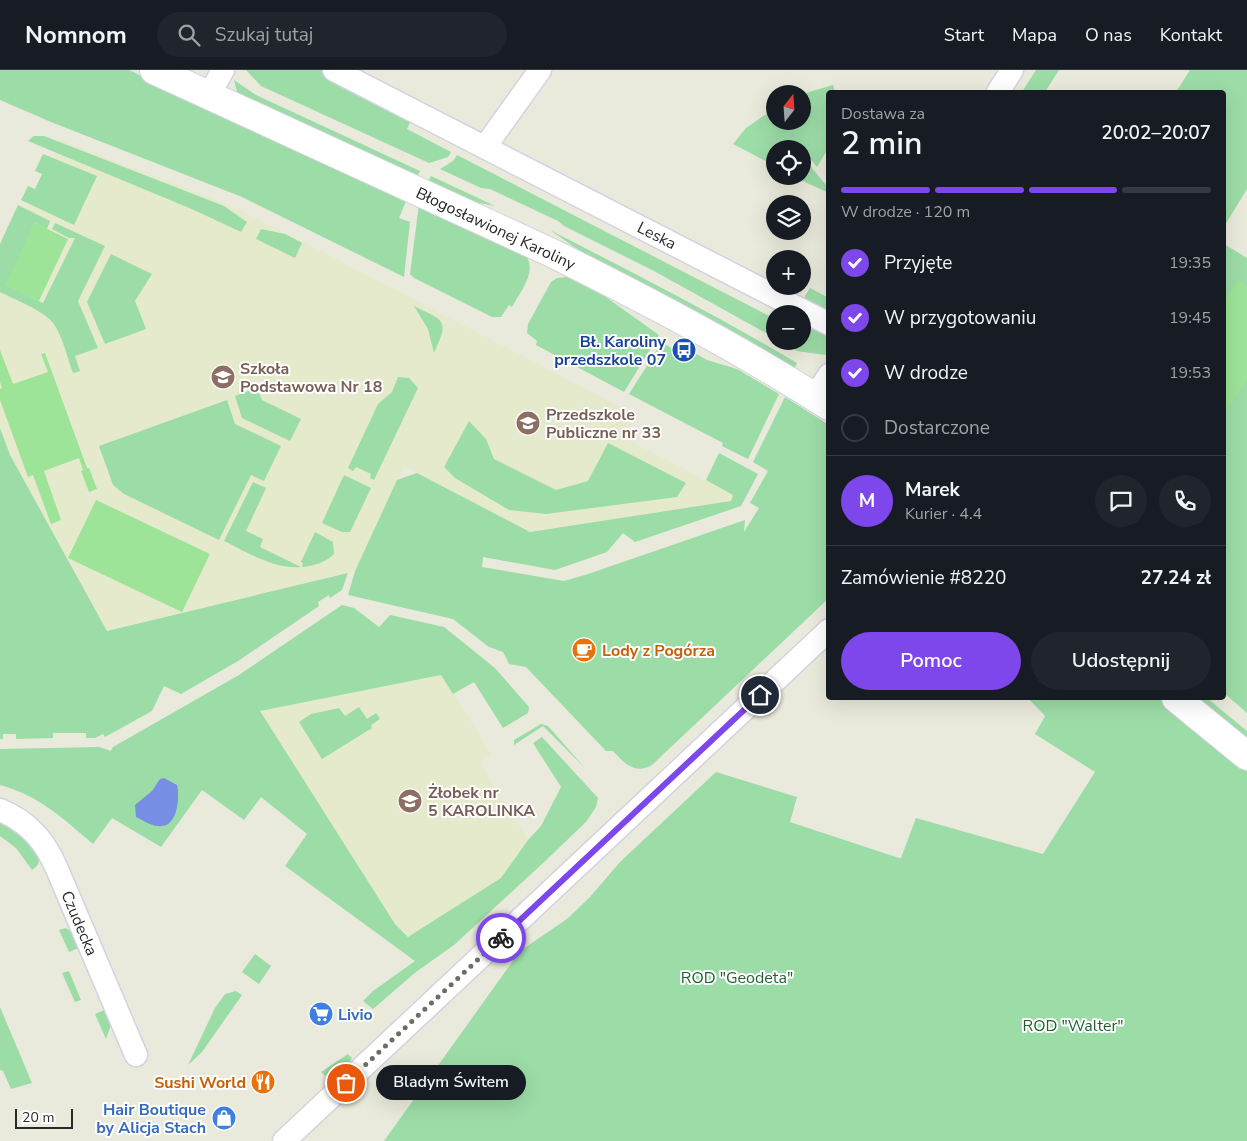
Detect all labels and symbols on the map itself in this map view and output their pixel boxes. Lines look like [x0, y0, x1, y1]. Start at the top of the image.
north arrow [766, 85, 811, 130]
street label: Błogosławionej Karoliny [412, 182, 580, 276]
street label: Leska [633, 217, 680, 255]
place label: Bł. Karoliny przedszkole 07 [554, 331, 667, 371]
bus stop icon: Bł. Karoliny przedszkole 07 [671, 337, 697, 363]
place label: Szkoła Podstawowa Nr 18 [240, 358, 382, 398]
school or university icon: Szkoła Podstawowa Nr 18 [210, 364, 236, 390]
place label: Przedszkole Publiczne nr 33 [546, 404, 661, 444]
school or university icon: Przedszkole Publiczne nr 33 [515, 410, 541, 436]
cafe icon: Lody z Pogórza [571, 637, 597, 663]
place label: Lody z Pogórza [602, 640, 715, 662]
pin [739, 674, 781, 716]
place label: Żłobek nr 5 KAROLINKA [428, 782, 535, 822]
school or university icon: Żłobek nr 5 KAROLINKA [397, 788, 423, 814]
street label: Czudecka [56, 888, 103, 959]
courier [476, 913, 526, 963]
park label: ROD "Geodeta" [681, 967, 793, 989]
supermarket icon: Livio [308, 1001, 334, 1027]
place label: Livio [338, 1004, 373, 1026]
park label: ROD "Walter" [1023, 1015, 1123, 1037]
pin [325, 1062, 367, 1104]
callout: Bladym Świtem [376, 1066, 526, 1100]
restaurant icon: Sushi World [250, 1069, 276, 1095]
place label: Sushi World [154, 1072, 246, 1094]
place label: Hair Boutique by Alicja Stach [96, 1099, 206, 1139]
shop icon: Hair Boutique by Alicja Stach [211, 1105, 237, 1131]
scale bar [15, 1106, 72, 1129]

